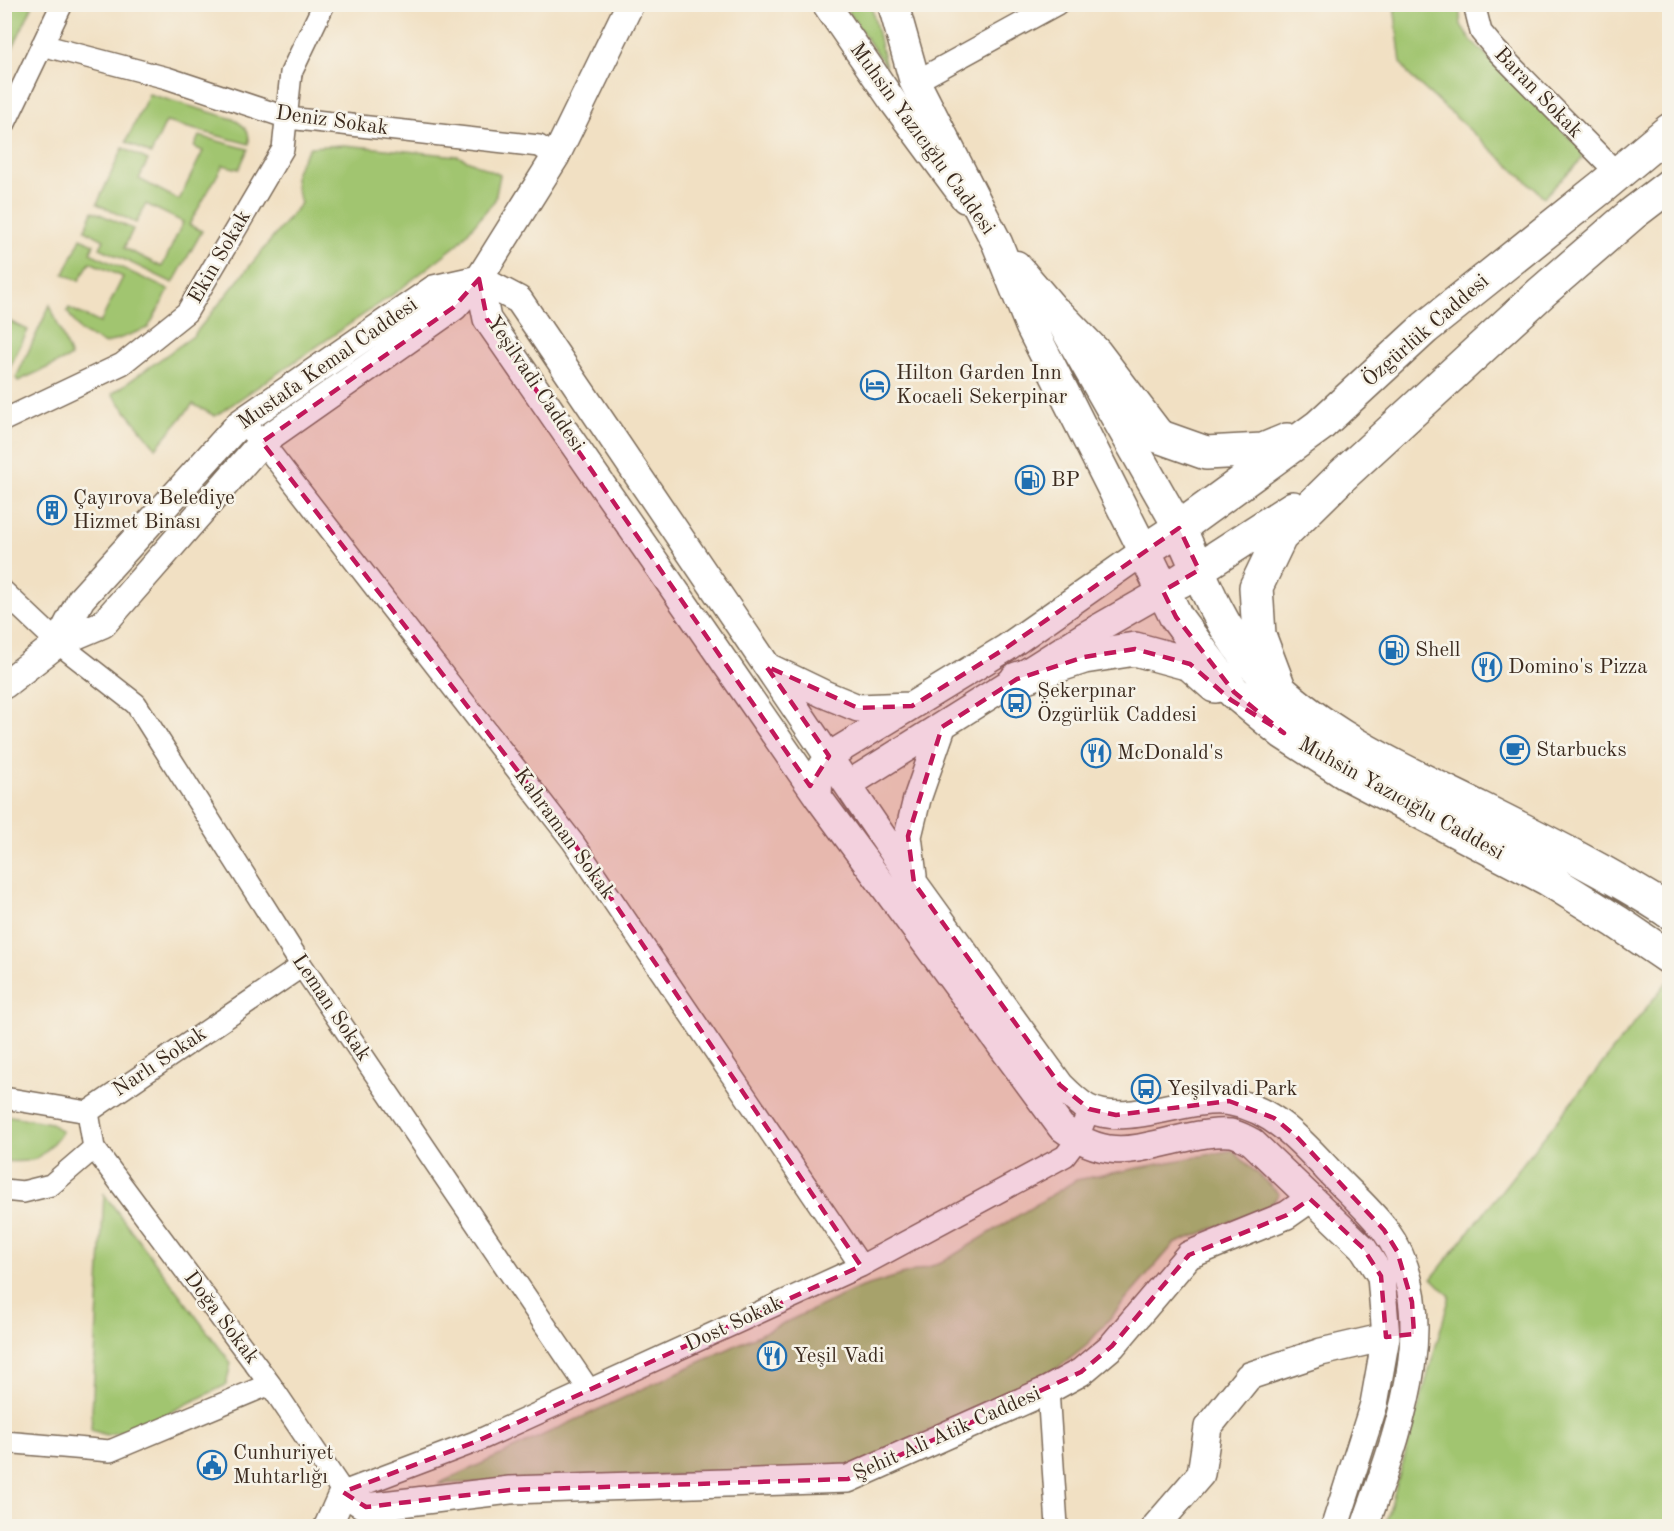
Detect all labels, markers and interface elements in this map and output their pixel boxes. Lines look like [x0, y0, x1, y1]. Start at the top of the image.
street label: Muhsin Yazıcığlu Caddesi [846, 39, 998, 239]
street label: Baran Sokak [1490, 44, 1586, 142]
street label: Deniz Sokak [274, 103, 390, 139]
street label: Ekin Sokak [185, 207, 255, 307]
street label: Özgürlük Caddesi [1356, 268, 1493, 391]
street label: Mustafa Kemal Caddesi [234, 294, 422, 434]
street label: Yeşilvadi Caddesi [482, 313, 588, 455]
place label: Hilton Garden Inn Kocaeli Sekerpinar [896, 363, 1068, 408]
hotel icon: Hilton Garden Inn Kocaeli Sekerpinar [859, 369, 891, 401]
fuel station icon: BP [1014, 464, 1046, 496]
place label: BP [1051, 470, 1080, 491]
place label: Çayırova Belediye Hizmet Binası [73, 488, 235, 533]
building icon: Çayırova Belediye Hizmet Binası [36, 494, 68, 526]
fuel station icon: Shell [1378, 634, 1410, 666]
place label: Shell [1415, 640, 1461, 661]
restaurant icon: Domino's Pizza [1471, 651, 1503, 683]
place label: Domino's Pizza [1508, 657, 1648, 678]
place label: Şekerpınar Özgürlük Caddesi [1037, 681, 1197, 726]
bus stop icon: Şekerpınar Özgürlük Caddesi [1000, 687, 1032, 719]
street label: Muhsin Yazıcığlu Caddesi [1295, 734, 1507, 864]
cafe icon: Starbucks [1499, 734, 1531, 766]
restaurant icon: McDonald's [1080, 737, 1112, 769]
place label: Starbucks [1536, 740, 1627, 761]
place label: McDonald's [1117, 743, 1223, 764]
street label: Kahraman Sokak [509, 764, 619, 904]
street label: Leman Sokak [288, 951, 374, 1065]
street label: Narlı Sokak [109, 1023, 211, 1101]
bus stop icon: Yeşilvadi Park [1130, 1073, 1162, 1105]
place label: Yeşilvadi Park [1167, 1079, 1298, 1100]
street label: Doğa Sokak [180, 1268, 263, 1368]
street label: Dost Sokak [682, 1292, 786, 1356]
restaurant icon: Yeşil Vadi [756, 1340, 788, 1372]
place label: Yeşil Vadi [793, 1346, 884, 1367]
street label: Şehit Ali Atik Caddesi [850, 1383, 1044, 1485]
place label: Cunhuriyet Muhtarlığı [233, 1443, 334, 1488]
public building icon: Cunhuriyet Muhtarlığı [196, 1449, 228, 1481]

